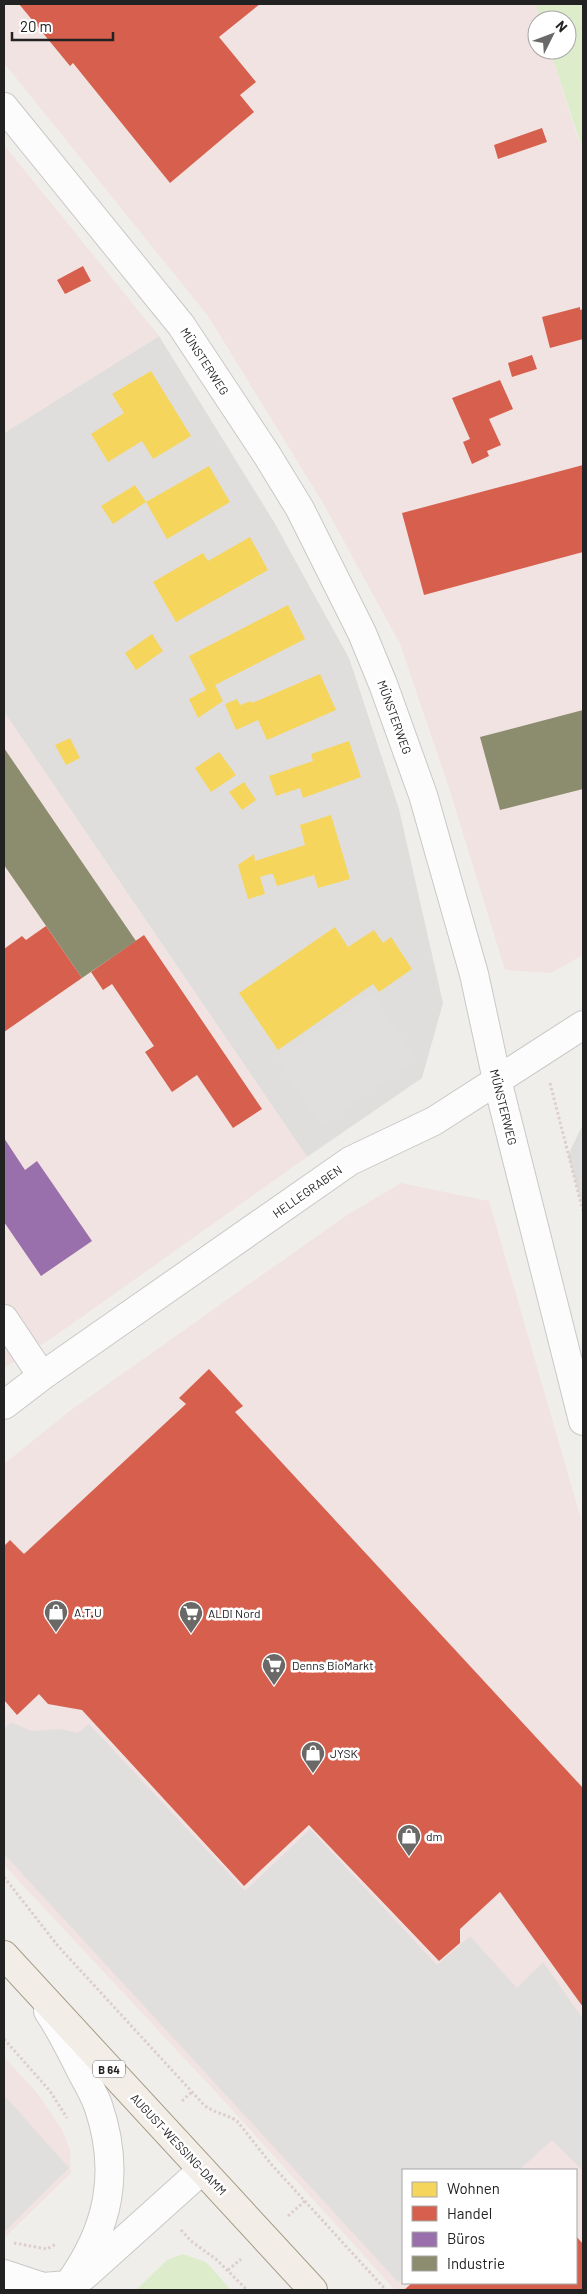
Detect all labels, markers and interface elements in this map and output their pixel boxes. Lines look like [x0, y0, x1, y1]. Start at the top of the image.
scale bar [12, 10, 114, 42]
north arrow [527, 10, 577, 60]
text: 20 m [20, 17, 52, 35]
text: N [553, 17, 571, 35]
street label: MÜNSTERWEG [178, 325, 232, 397]
street label: MÜNSTERWEG [375, 678, 415, 756]
street label: MÜNSTERWEG [488, 1068, 520, 1146]
street label: HELLEGRABEN [270, 1162, 344, 1220]
shop icon: A.T.U [43, 1599, 69, 1633]
supermarket icon: ALDI Nord [178, 1600, 204, 1634]
place label: A.T.U [74, 1605, 102, 1619]
place label: ALDI Nord [208, 1606, 261, 1620]
supermarket icon: Denns BioMarkt [261, 1652, 287, 1686]
place label: Denns BioMarkt [292, 1658, 374, 1672]
shop icon: JYSK [300, 1740, 326, 1774]
place label: JYSK [330, 1746, 359, 1760]
shop icon: dm [396, 1823, 422, 1857]
place label: dm [426, 1829, 443, 1843]
road number: B 64 [93, 2060, 125, 2078]
street label: AUGUST-WESSING-DAMM [128, 2090, 230, 2198]
legend [402, 2169, 577, 2284]
text: Wohnen [447, 2179, 500, 2197]
text: Handel [447, 2204, 492, 2222]
text: Büros [447, 2229, 485, 2247]
text: Industrie [447, 2254, 505, 2272]

